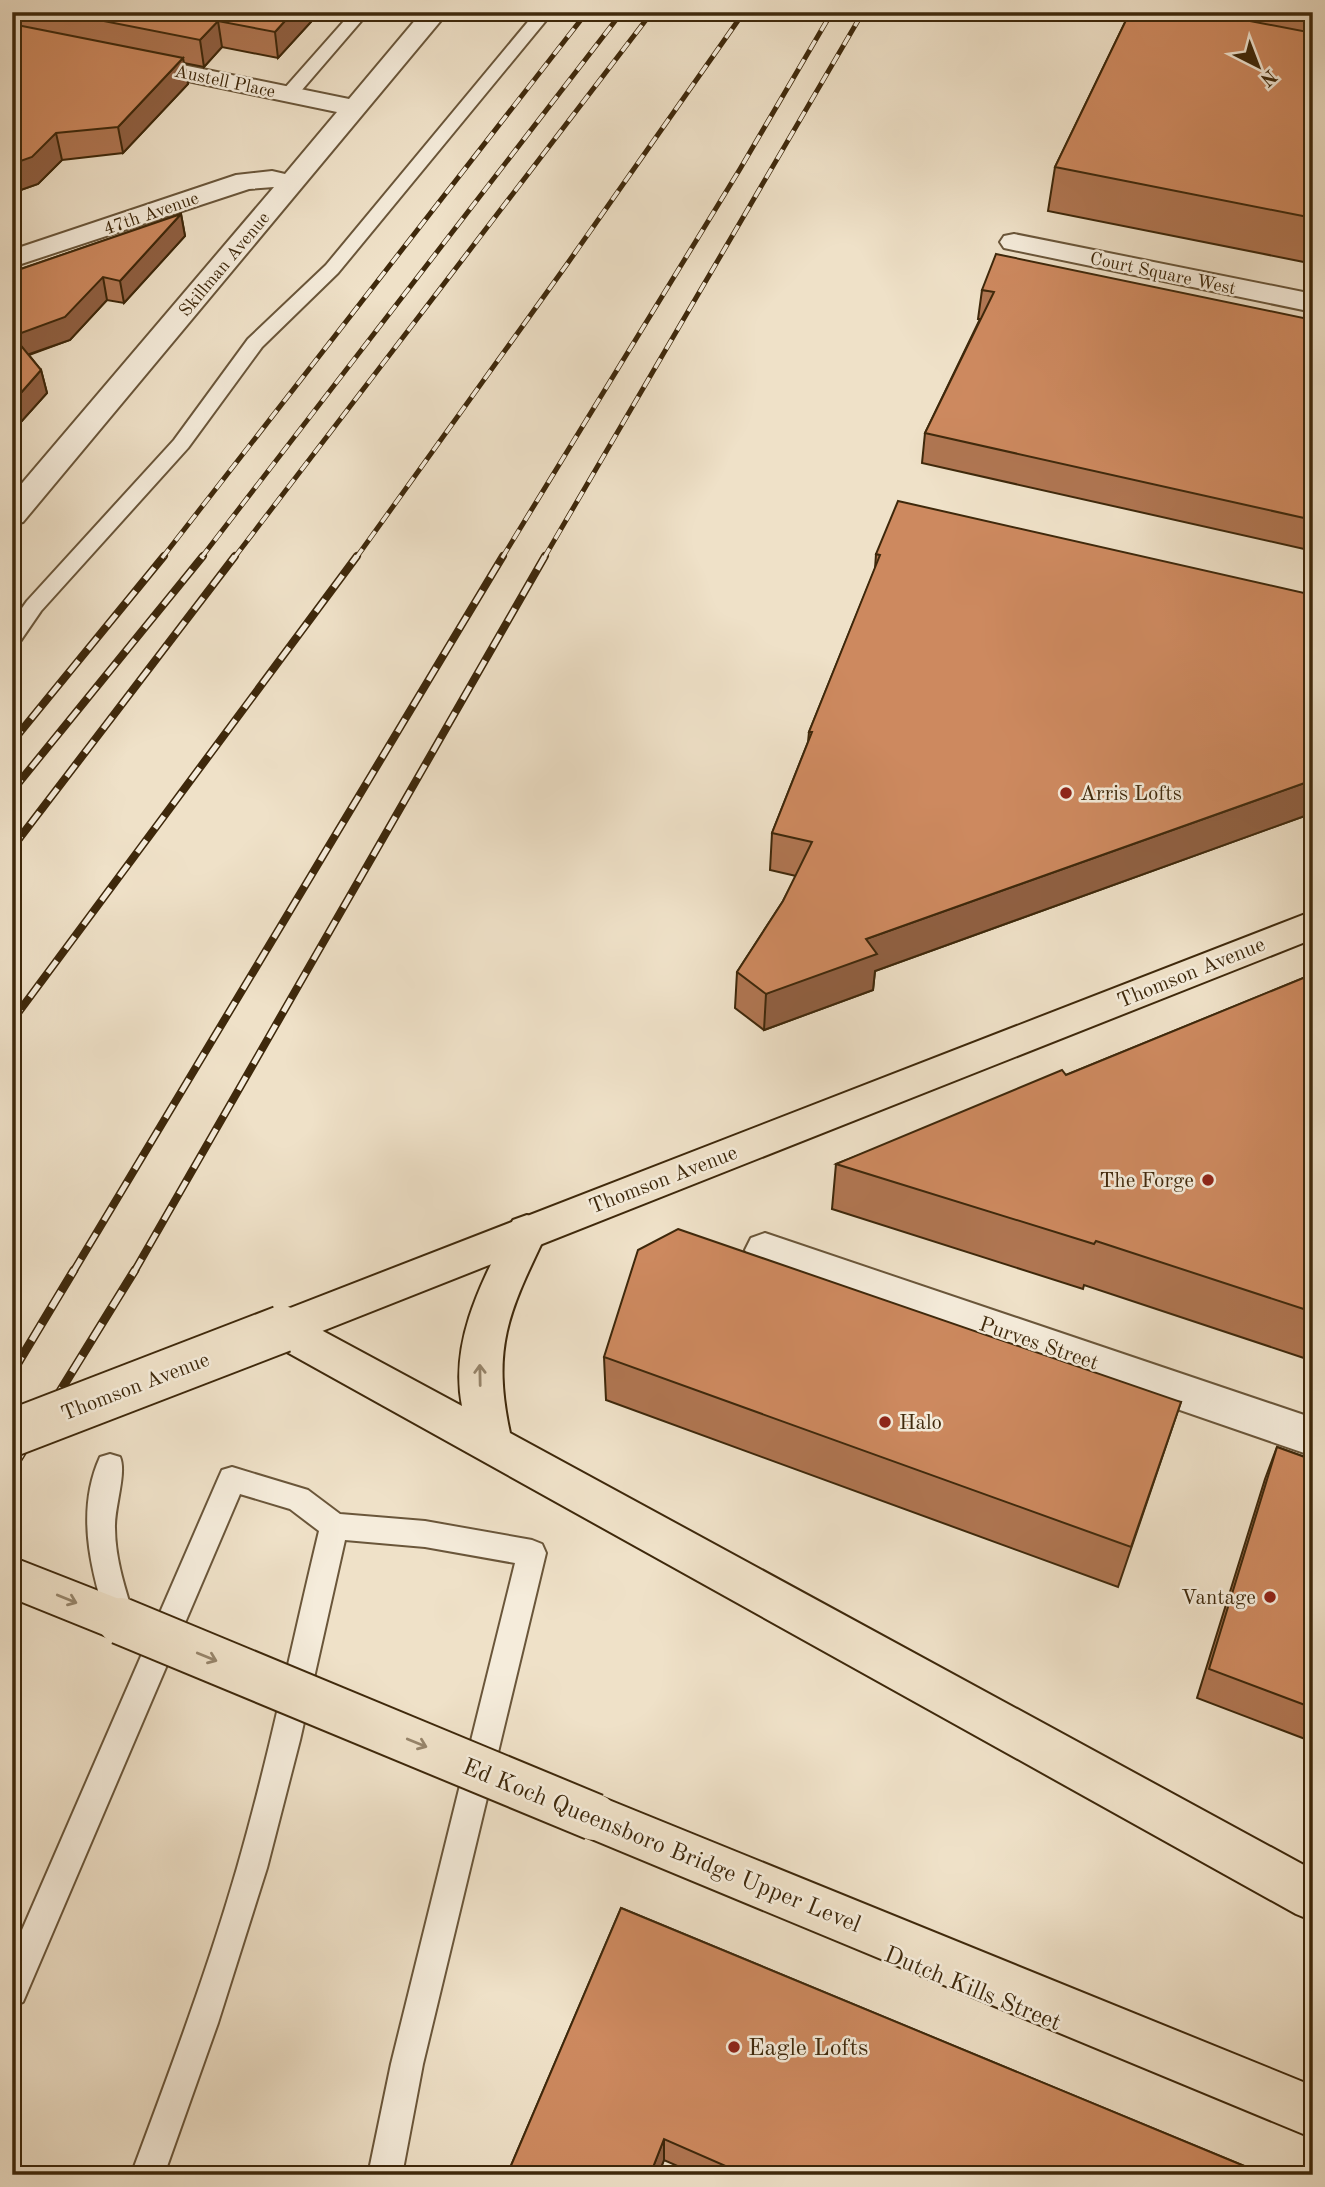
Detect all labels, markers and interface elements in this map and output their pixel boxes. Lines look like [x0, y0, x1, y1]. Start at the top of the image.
north arrow [1224, 32, 1294, 102]
street label: Austell Place [173, 63, 277, 101]
text: N [1256, 65, 1279, 89]
street label: 47th Avenue [102, 189, 201, 239]
street label: Skillman Avenue [176, 209, 274, 320]
street label: Court Square West [1088, 250, 1237, 298]
place label: Arris Lofts [1080, 784, 1182, 805]
marker: Arris Lofts [1058, 785, 1074, 801]
street label: Thomson Avenue [1115, 934, 1268, 1013]
street label: Thomson Avenue [587, 1142, 741, 1218]
place label: The Forge [1099, 1171, 1194, 1192]
marker: The Forge [1200, 1172, 1216, 1188]
street label: Purves Street [976, 1314, 1101, 1375]
street label: Thomson Avenue [59, 1349, 213, 1425]
one-way arrow [473, 1363, 487, 1386]
place label: Halo [899, 1413, 942, 1434]
marker: Halo [877, 1414, 893, 1430]
place label: Vantage [1181, 1588, 1256, 1609]
marker: Vantage [1262, 1589, 1278, 1605]
one-way arrow [55, 1594, 77, 1607]
one-way arrow [195, 1651, 217, 1664]
one-way arrow [406, 1738, 427, 1751]
street label: Ed Koch Queensboro Bridge Upper Level [459, 1756, 864, 1938]
street label: Dutch Kills Street [880, 1943, 1064, 2036]
place label: Eagle Lofts [748, 2037, 868, 2061]
marker: Eagle Lofts [726, 2039, 742, 2055]

